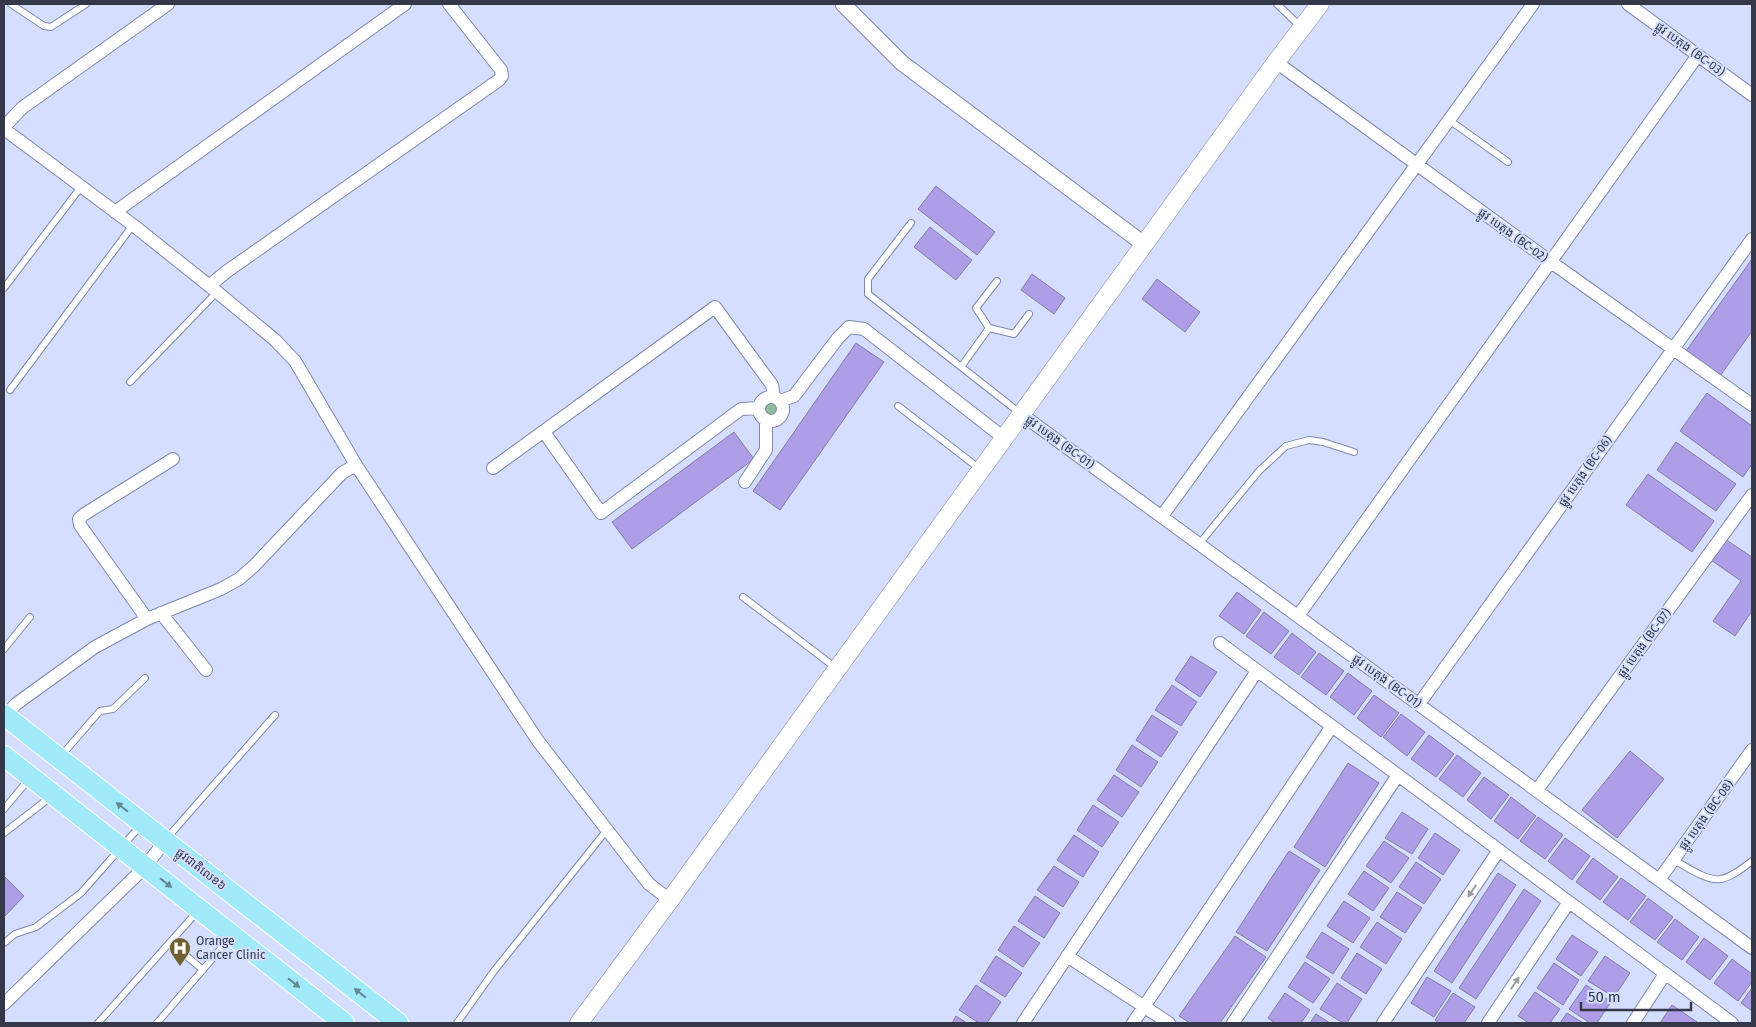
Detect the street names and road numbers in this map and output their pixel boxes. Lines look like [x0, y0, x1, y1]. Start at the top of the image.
street label: ផ្លូវ បេតុង (BC-03) [1650, 19, 1728, 82]
street label: ផ្លូវ បេតុង (BC-02) [1473, 205, 1551, 268]
street label: ផ្លូវ បេតុង (BC-01) [1021, 412, 1097, 475]
street label: ផ្លូវ បេតុង (BC-06) [1555, 433, 1618, 511]
street label: ផ្លូវ បេតុង (BC-07) [1614, 606, 1677, 682]
street label: ផ្លូវ បេតុង (BC-01) [1348, 651, 1424, 714]
street label: ផ្លូវ បេតុង (BC-08) [1676, 777, 1739, 855]
street label: ផ្លូវជាតិលេខ៦ [171, 845, 229, 896]

